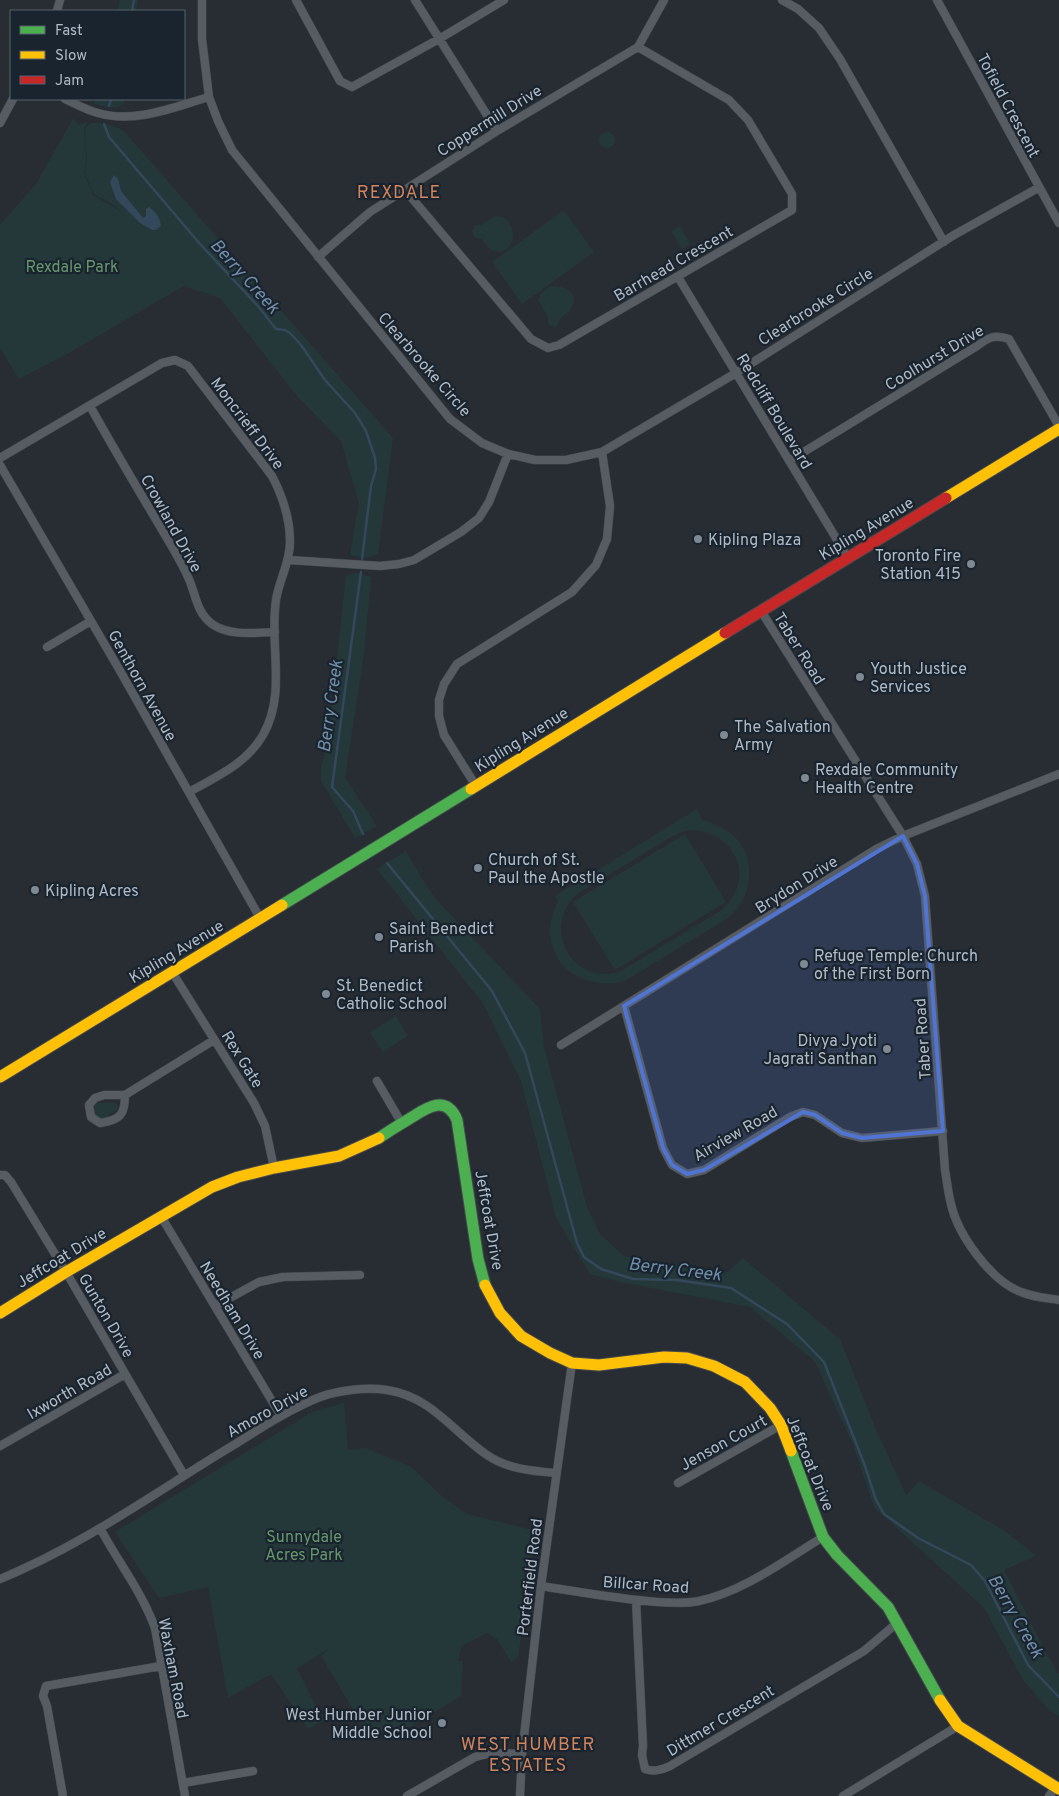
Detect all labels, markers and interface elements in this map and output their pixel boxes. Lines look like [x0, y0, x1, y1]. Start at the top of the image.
legend [10, 10, 185, 100]
text: Fast [55, 22, 83, 41]
text: Slow [55, 47, 87, 66]
street label: Tofield Crescent [971, 50, 1043, 162]
text: Jam [55, 72, 84, 91]
street label: Coppermill Drive [434, 81, 546, 162]
district label: REXDALE [357, 182, 441, 205]
street label: Barrhead Crescent [611, 222, 737, 307]
water label: Berry Creek [204, 235, 284, 320]
park label: Rexdale Park [25, 258, 119, 278]
street label: Clearbrooke Circle [755, 264, 877, 351]
street label: Clearbrooke Circle [373, 309, 474, 422]
street label: Coolhurst Drive [882, 321, 988, 396]
street label: Redcliff Boulevard [731, 351, 816, 473]
street label: Moncrieff Drive [205, 374, 288, 474]
street label: Crowland Drive [135, 471, 205, 577]
street label: Kipling Avenue [816, 494, 918, 566]
place label: Kipling Plaza [708, 531, 801, 551]
marker: Kipling Plaza [692, 533, 704, 545]
place label: Toronto Fire Station 415 [875, 547, 961, 585]
marker: Toronto Fire Station 415 [965, 558, 977, 570]
street label: Taber Road [768, 609, 828, 689]
street label: Genthorn Avenue [102, 627, 180, 745]
water label: Berry Creek [314, 658, 349, 754]
place label: Youth Justice Services [870, 660, 967, 698]
marker: Youth Justice Services [854, 671, 866, 683]
street label: Kipling Avenue [471, 704, 573, 777]
place label: The Salvation Army [734, 718, 831, 756]
marker: The Salvation Army [718, 729, 730, 741]
place label: Rexdale Community Health Centre [815, 761, 958, 799]
marker: Rexdale Community Health Centre [799, 772, 811, 784]
place label: Church of St. Paul the Apostle [488, 851, 605, 889]
street label: Brydon Drive [752, 852, 842, 919]
marker: Church of St. Paul the Apostle [472, 862, 484, 874]
place label: Kipling Acres [45, 882, 139, 902]
marker: Kipling Acres [29, 884, 41, 896]
street label: Kipling Avenue [126, 917, 228, 989]
place label: Saint Benedict Parish [389, 920, 494, 958]
marker: Saint Benedict Parish [373, 931, 385, 943]
place label: Refuge Temple: Church of the First Born [814, 947, 978, 985]
marker: Refuge Temple: Church of the First Born [798, 958, 810, 970]
place label: St. Benedict Catholic School [336, 977, 447, 1015]
marker: St. Benedict Catholic School [320, 988, 332, 1000]
street label: Taber Road [911, 997, 937, 1080]
street label: Rex Gate [216, 1028, 267, 1093]
place label: Divya Jyoti Jagrati Santhan [763, 1032, 877, 1070]
marker: Divya Jyoti Jagrati Santhan [881, 1043, 893, 1055]
street label: Airview Road [690, 1103, 782, 1167]
street label: Jeffcoat Drive [469, 1169, 507, 1272]
street label: Jeffcoat Drive [13, 1224, 111, 1293]
water label: Berry Creek [627, 1253, 723, 1288]
street label: Needham Drive [194, 1258, 268, 1364]
street label: Gunton Drive [73, 1270, 138, 1362]
street label: Ixworth Road [24, 1360, 116, 1425]
street label: Amoro Drive [224, 1382, 312, 1443]
street label: Jenson Court [677, 1412, 771, 1476]
street label: Jeffcoat Drive [781, 1413, 837, 1514]
street label: Porterfield Road [514, 1517, 548, 1637]
park label: Sunnydale Acres Park [265, 1528, 343, 1566]
water label: Berry Creek [981, 1571, 1048, 1664]
street label: Billcar Road [602, 1573, 690, 1599]
street label: Waxham Road [152, 1616, 192, 1720]
street label: Dittmer Crescent [663, 1682, 779, 1762]
place label: West Humber Junior Middle School [285, 1706, 432, 1744]
marker: West Humber Junior Middle School [436, 1717, 448, 1729]
district label: WEST HUMBER ESTATES [461, 1734, 595, 1778]

